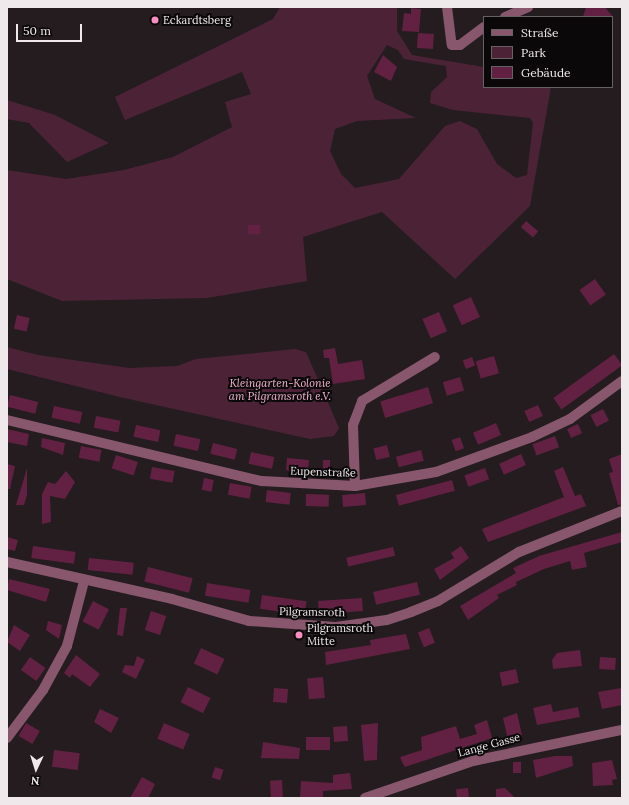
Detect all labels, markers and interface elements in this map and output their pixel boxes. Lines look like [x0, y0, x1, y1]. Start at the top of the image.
place label: Eckardtsberg [163, 13, 231, 27]
marker: Eckardtsberg [150, 15, 160, 25]
scale bar [18, 16, 84, 42]
legend [483, 16, 613, 88]
text: 50 m [23, 23, 51, 38]
text: Straße [521, 25, 558, 40]
text: Park [521, 45, 546, 60]
text: Gebäude [521, 65, 571, 80]
park label: Kleingarten-Kolonie am Pilgramsroth e.V. [229, 377, 331, 403]
street label: Eupenstraße [290, 464, 356, 480]
street label: Pilgramsroth [279, 605, 345, 619]
place label: Pilgramsroth Mitte [307, 622, 373, 648]
marker: Pilgramsroth Mitte [294, 630, 304, 640]
street label: Lange Gasse [456, 730, 522, 760]
north arrow [16, 749, 56, 789]
text: N [30, 774, 40, 788]

